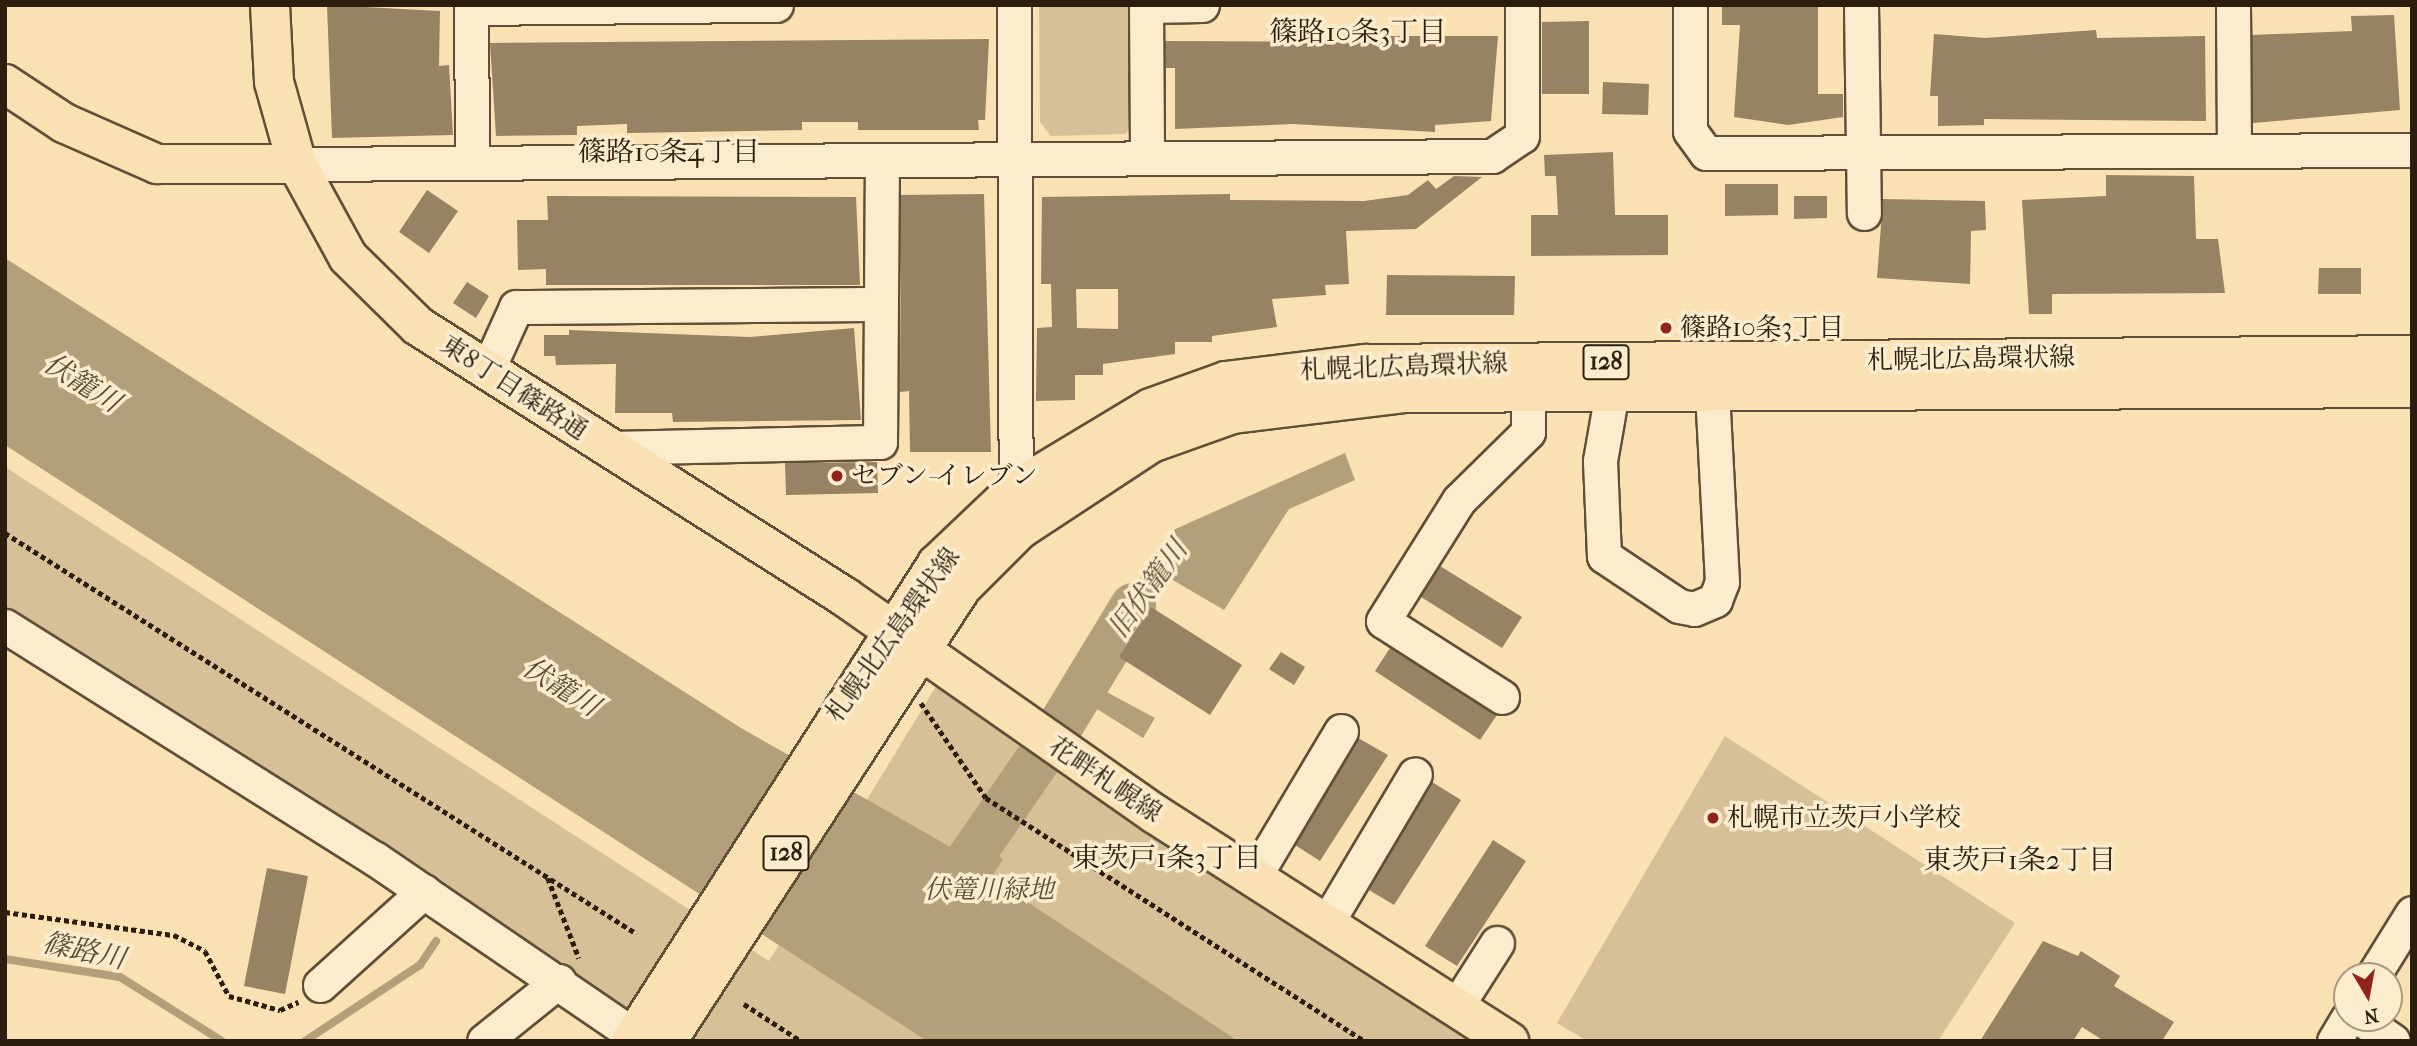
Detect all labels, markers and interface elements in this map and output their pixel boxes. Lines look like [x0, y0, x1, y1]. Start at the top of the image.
district label: 篠路10条3丁目 [1270, 15, 1446, 49]
district label: 篠路10条4丁目 [578, 135, 760, 169]
place label: 篠路10条3丁目 [1680, 312, 1844, 344]
marker: 篠路10条3丁目 [1658, 320, 1674, 336]
street label: 東8丁目篠路通 [435, 329, 593, 447]
road number: 128 [1582, 342, 1630, 382]
street label: 札幌北広島環状線 [1867, 342, 2075, 376]
water label: 伏籠川 [37, 346, 127, 420]
street label: 札幌北広島環状線 [1300, 348, 1508, 386]
place label: セブン-イレブン [851, 460, 1040, 492]
marker: セブン-イレブン [829, 468, 845, 484]
water label: 旧伏籠川 [1101, 534, 1195, 644]
street label: 札幌北広島環状線 [819, 542, 967, 728]
water label: 伏籠川 [516, 650, 606, 724]
street label: 花畔札幌線 [1042, 731, 1168, 829]
place label: 札幌市立茨戸小学校 [1727, 802, 1961, 834]
marker: 札幌市立茨戸小学校 [1705, 810, 1721, 826]
road number: 128 [762, 832, 810, 874]
district label: 東茨戸1条3丁目 [1072, 841, 1262, 875]
district label: 東茨戸1条2丁目 [1924, 843, 2116, 877]
park label: 伏篭川緑地 [924, 874, 1054, 906]
water label: 篠路川 [39, 926, 129, 976]
north arrow [2333, 962, 2403, 1032]
text: N [2362, 1004, 2380, 1028]

